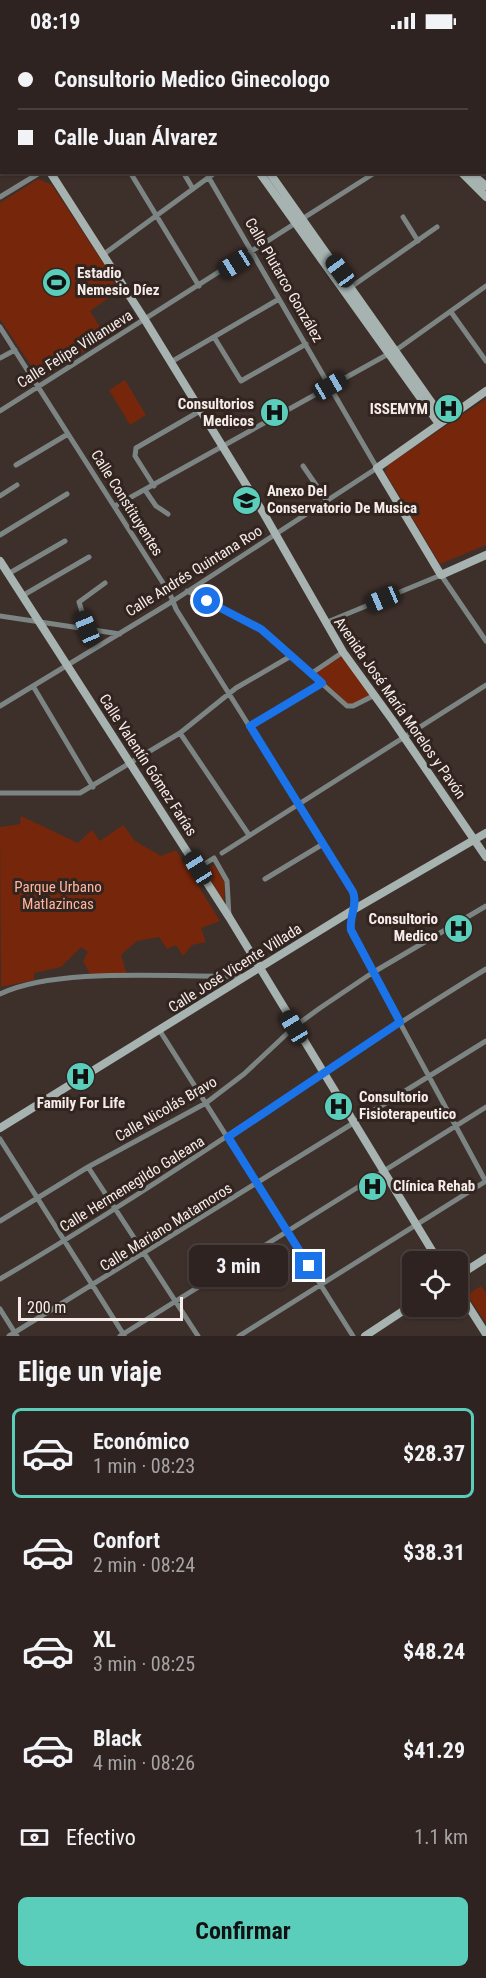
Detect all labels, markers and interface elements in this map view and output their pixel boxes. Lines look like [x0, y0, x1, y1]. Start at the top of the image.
text: 08:19 [30, 9, 81, 34]
text: Consultorio Medico Ginecologo [54, 67, 330, 92]
text: Calle Juan Álvarez [54, 125, 218, 150]
street label: Calle Plutarco González [241, 215, 327, 345]
car [215, 247, 255, 281]
car [322, 251, 358, 291]
place label: Estadio Nemesio Díez [77, 264, 160, 299]
sports icon: Estadio Nemesio Díez [40, 266, 72, 298]
street label: Calle Felipe Villanueva [14, 306, 136, 392]
car [310, 369, 350, 403]
hospital icon: ISSEMYM [433, 393, 465, 425]
place label: Consultorios Medicos [178, 395, 254, 430]
hospital icon: Consultorios Medicos [259, 397, 291, 429]
place label: ISSEMYM [370, 400, 428, 418]
street label: Calle Constituyentes [87, 447, 167, 559]
place label: Anexo Del Conservatorio De Musica [267, 482, 417, 517]
school or university icon: Anexo Del Conservatorio De Musica [230, 484, 262, 516]
street label: Calle Andrés Quintana Roo [122, 522, 266, 620]
car [363, 584, 403, 614]
route start [193, 587, 220, 614]
car [72, 608, 102, 648]
street label: Avenida José María Morelos y Pavón [330, 614, 470, 802]
street label: Calle Valentín Gómez Farías [95, 691, 201, 840]
car [181, 848, 215, 888]
park label: Parque Urbano Matlazincas [14, 878, 102, 913]
place label: Consultorio Medico [369, 910, 438, 945]
hospital icon: Consultorio Medico [443, 912, 475, 944]
street label: Calle José Vicente Villada [165, 920, 305, 1016]
car [277, 1007, 311, 1047]
hospital icon: Family For Life [65, 1060, 97, 1092]
street label: Calle Nicolás Bravo [112, 1073, 220, 1145]
place label: Consultorio Fisioterapeutico [359, 1088, 456, 1123]
hospital icon: Consultorio Fisioterapeutico [322, 1090, 354, 1122]
place label: Family For Life [37, 1094, 125, 1112]
street label: Calle Hermenegildo Galeana [56, 1132, 208, 1236]
hospital icon: Clínica Rehab [356, 1170, 388, 1202]
place label: Clínica Rehab [393, 1177, 475, 1195]
street label: Calle Mariano Matamoros [96, 1179, 236, 1275]
callout: 3 min [189, 1245, 288, 1287]
map controls [402, 1251, 468, 1317]
button: locate [402, 1251, 468, 1317]
route end [295, 1252, 322, 1279]
text: 3 min [216, 1254, 261, 1278]
scale bar [18, 1294, 183, 1322]
text: 200 m [27, 1298, 66, 1317]
text: Elige un viaje [18, 1356, 162, 1388]
icon: car [21, 1426, 75, 1480]
text: Económico [93, 1429, 189, 1454]
text: $28.37 [403, 1441, 465, 1466]
text: 1 min · 08:23 [93, 1454, 195, 1478]
icon: car [21, 1525, 75, 1579]
text: Confort [93, 1528, 160, 1553]
text: $38.31 [403, 1540, 465, 1565]
text: 2 min · 08:24 [93, 1553, 195, 1577]
icon: car [21, 1624, 75, 1678]
text: XL [93, 1627, 116, 1652]
text: $48.24 [403, 1639, 465, 1664]
text: 3 min · 08:25 [93, 1652, 195, 1676]
icon: car [21, 1723, 75, 1777]
text: Black [93, 1726, 142, 1751]
text: $41.29 [403, 1738, 465, 1763]
text: 4 min · 08:26 [93, 1751, 195, 1775]
icon: cash [18, 1821, 51, 1854]
text: Efectivo [66, 1825, 136, 1850]
text: 1.1 km [414, 1825, 468, 1849]
button: Confirmar [18, 1897, 468, 1966]

